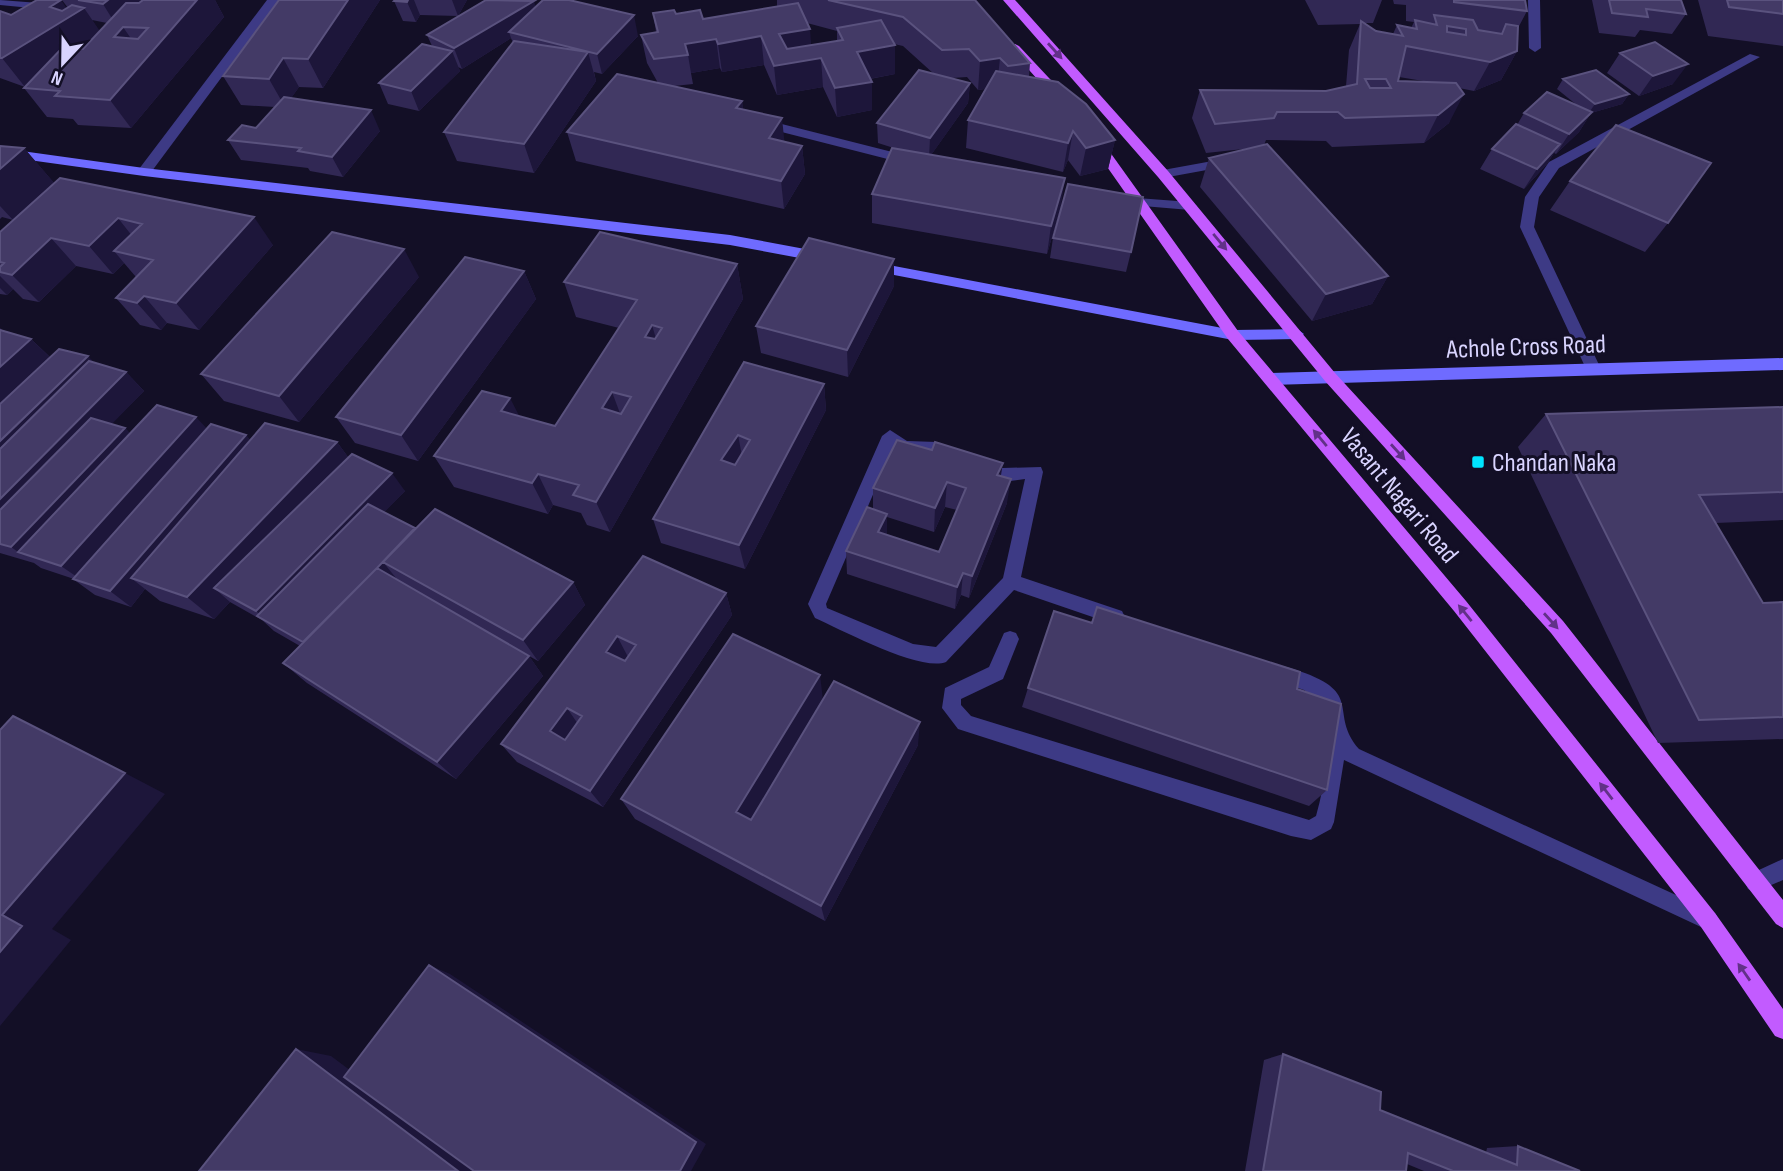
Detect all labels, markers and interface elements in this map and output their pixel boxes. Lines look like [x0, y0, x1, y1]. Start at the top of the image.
north arrow [28, 28, 98, 98]
one-way arrow [1046, 42, 1062, 59]
text: N [48, 65, 66, 90]
one-way arrow [1212, 232, 1227, 250]
street label: Achole Cross Road [1445, 329, 1606, 366]
street label: Vasant Nagari Road [1333, 422, 1464, 570]
one-way arrow [1313, 429, 1328, 446]
one-way arrow [1390, 443, 1406, 460]
place label: Chandan Naka [1492, 448, 1616, 479]
marker: Chandan Naka [1470, 454, 1486, 470]
one-way arrow [1458, 604, 1473, 622]
one-way arrow [1543, 612, 1559, 629]
one-way arrow [1599, 783, 1614, 801]
one-way arrow [1737, 963, 1751, 981]

